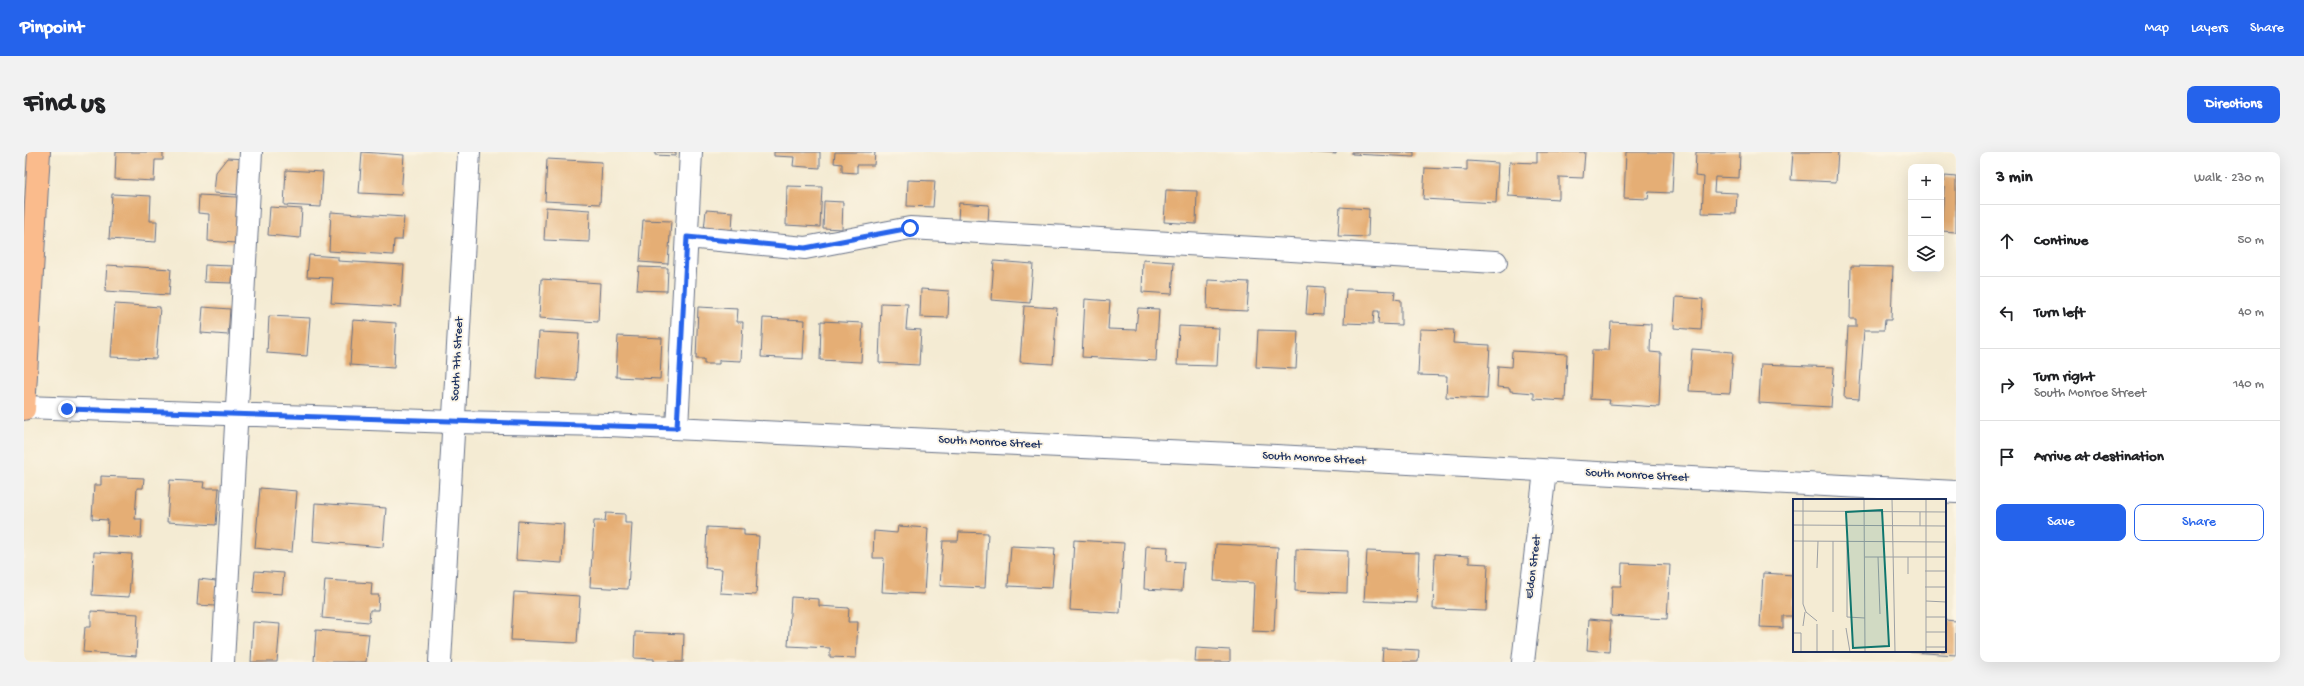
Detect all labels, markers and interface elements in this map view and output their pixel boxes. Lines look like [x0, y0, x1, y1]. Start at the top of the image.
text: Pinpoint [20, 17, 84, 40]
text: Map [2145, 20, 2169, 37]
text: Layers [2191, 20, 2228, 37]
text: Share [2250, 20, 2284, 37]
button: Directions [2187, 86, 2280, 123]
text: Find us [24, 88, 104, 121]
map controls [1908, 164, 1944, 272]
button: + [1908, 164, 1944, 200]
text: 3 min [1996, 168, 2033, 188]
text: Walk · 230 m [2194, 171, 2264, 186]
button: − [1908, 200, 1944, 236]
route start [901, 219, 919, 237]
icon: ahead [1996, 230, 2018, 252]
text: Continue [2034, 232, 2088, 250]
text: 50 m [2237, 233, 2264, 248]
button: layers [1908, 236, 1944, 272]
icon: left [1996, 302, 2018, 324]
text: Turn left [2034, 304, 2085, 322]
text: 40 m [2238, 305, 2264, 320]
street label: South 7th Street [449, 316, 467, 401]
text: Turn right [2034, 368, 2094, 386]
icon: right [1996, 374, 2018, 396]
text: 140 m [2233, 377, 2264, 392]
text: South Monroe Street [2034, 386, 2146, 401]
route end [58, 400, 76, 418]
street label: South Monroe Street [938, 433, 1043, 453]
icon: arrive [1996, 446, 2018, 468]
text: Arrive at destination [2034, 448, 2164, 466]
street label: South Monroe Street [1262, 449, 1367, 469]
street label: South Monroe Street [1585, 466, 1690, 486]
inset map [1793, 499, 1946, 652]
button: Save [1996, 504, 2126, 541]
button: Share [2134, 504, 2264, 541]
street label: Eldon Street [1523, 533, 1545, 600]

